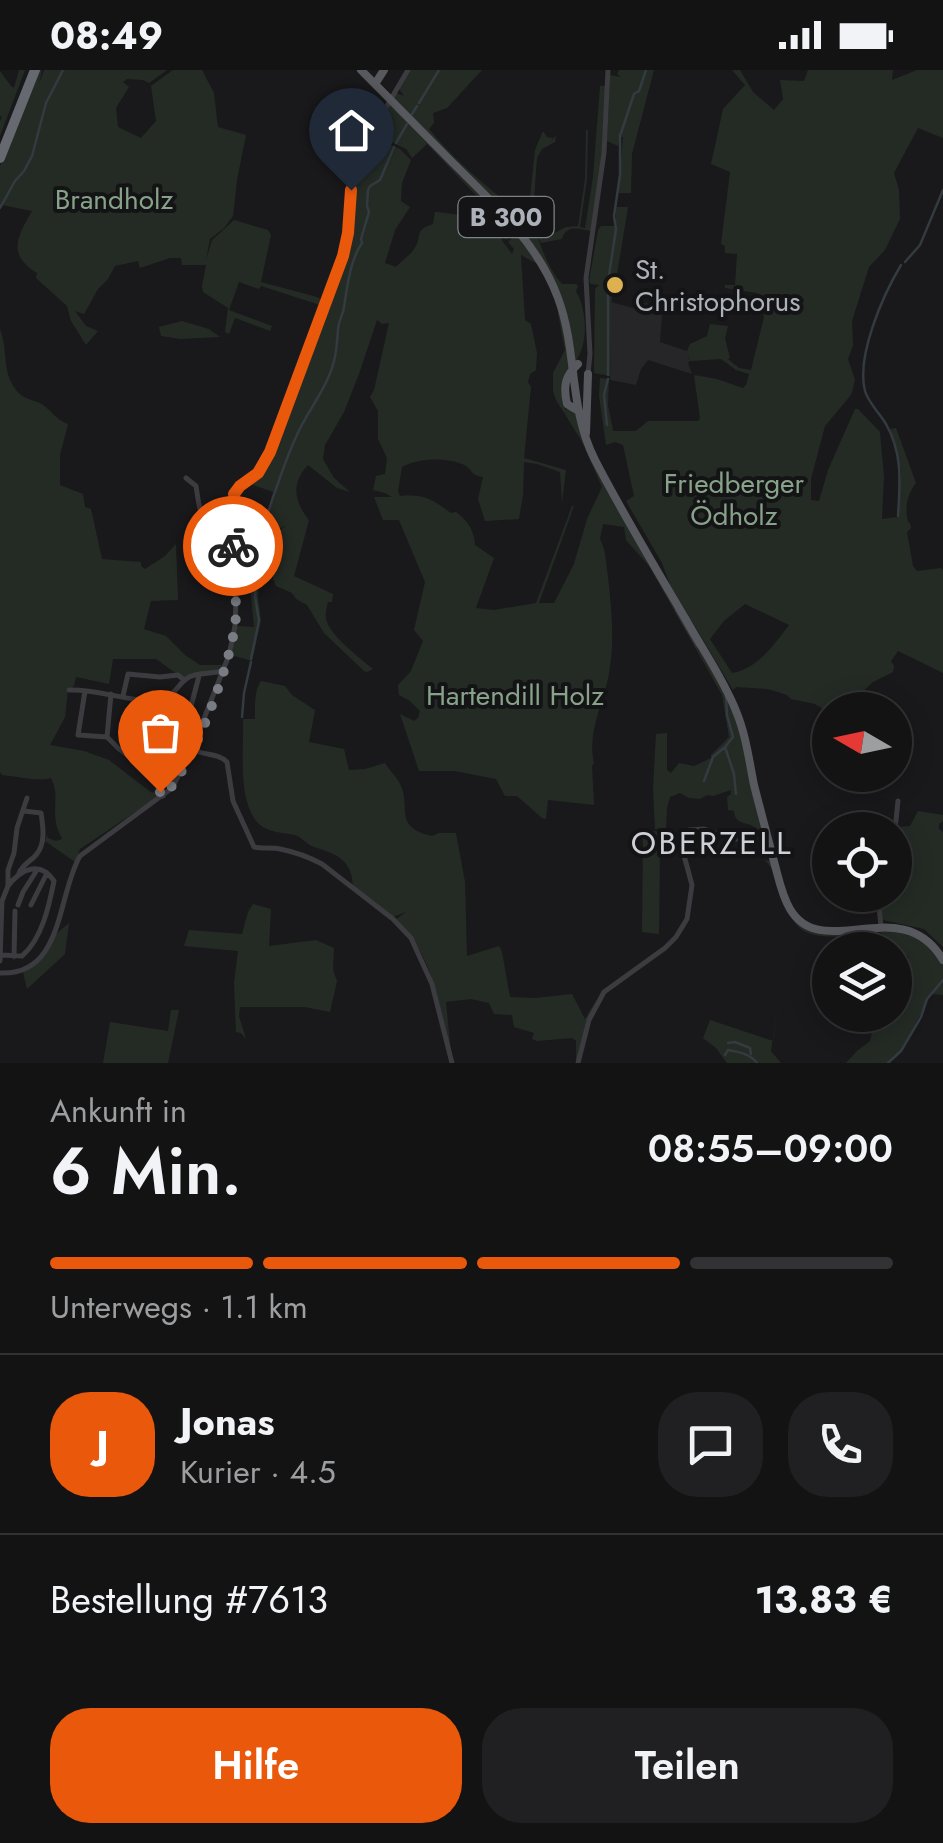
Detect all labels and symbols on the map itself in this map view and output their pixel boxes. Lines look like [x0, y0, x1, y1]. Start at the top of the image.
pin [309, 88, 394, 191]
park label: Brandholz [55, 179, 173, 220]
road number: B 300 [458, 197, 554, 237]
place label: St. Christophorus [635, 249, 801, 322]
marker: St. Christophorus [604, 274, 626, 296]
park label: Friedberger Ödholz [664, 463, 805, 536]
courier [183, 496, 283, 596]
park label: Hartendill Holz [426, 675, 604, 716]
pin [118, 690, 203, 793]
north arrow [812, 692, 912, 792]
district label: OBERZELL [631, 820, 793, 866]

